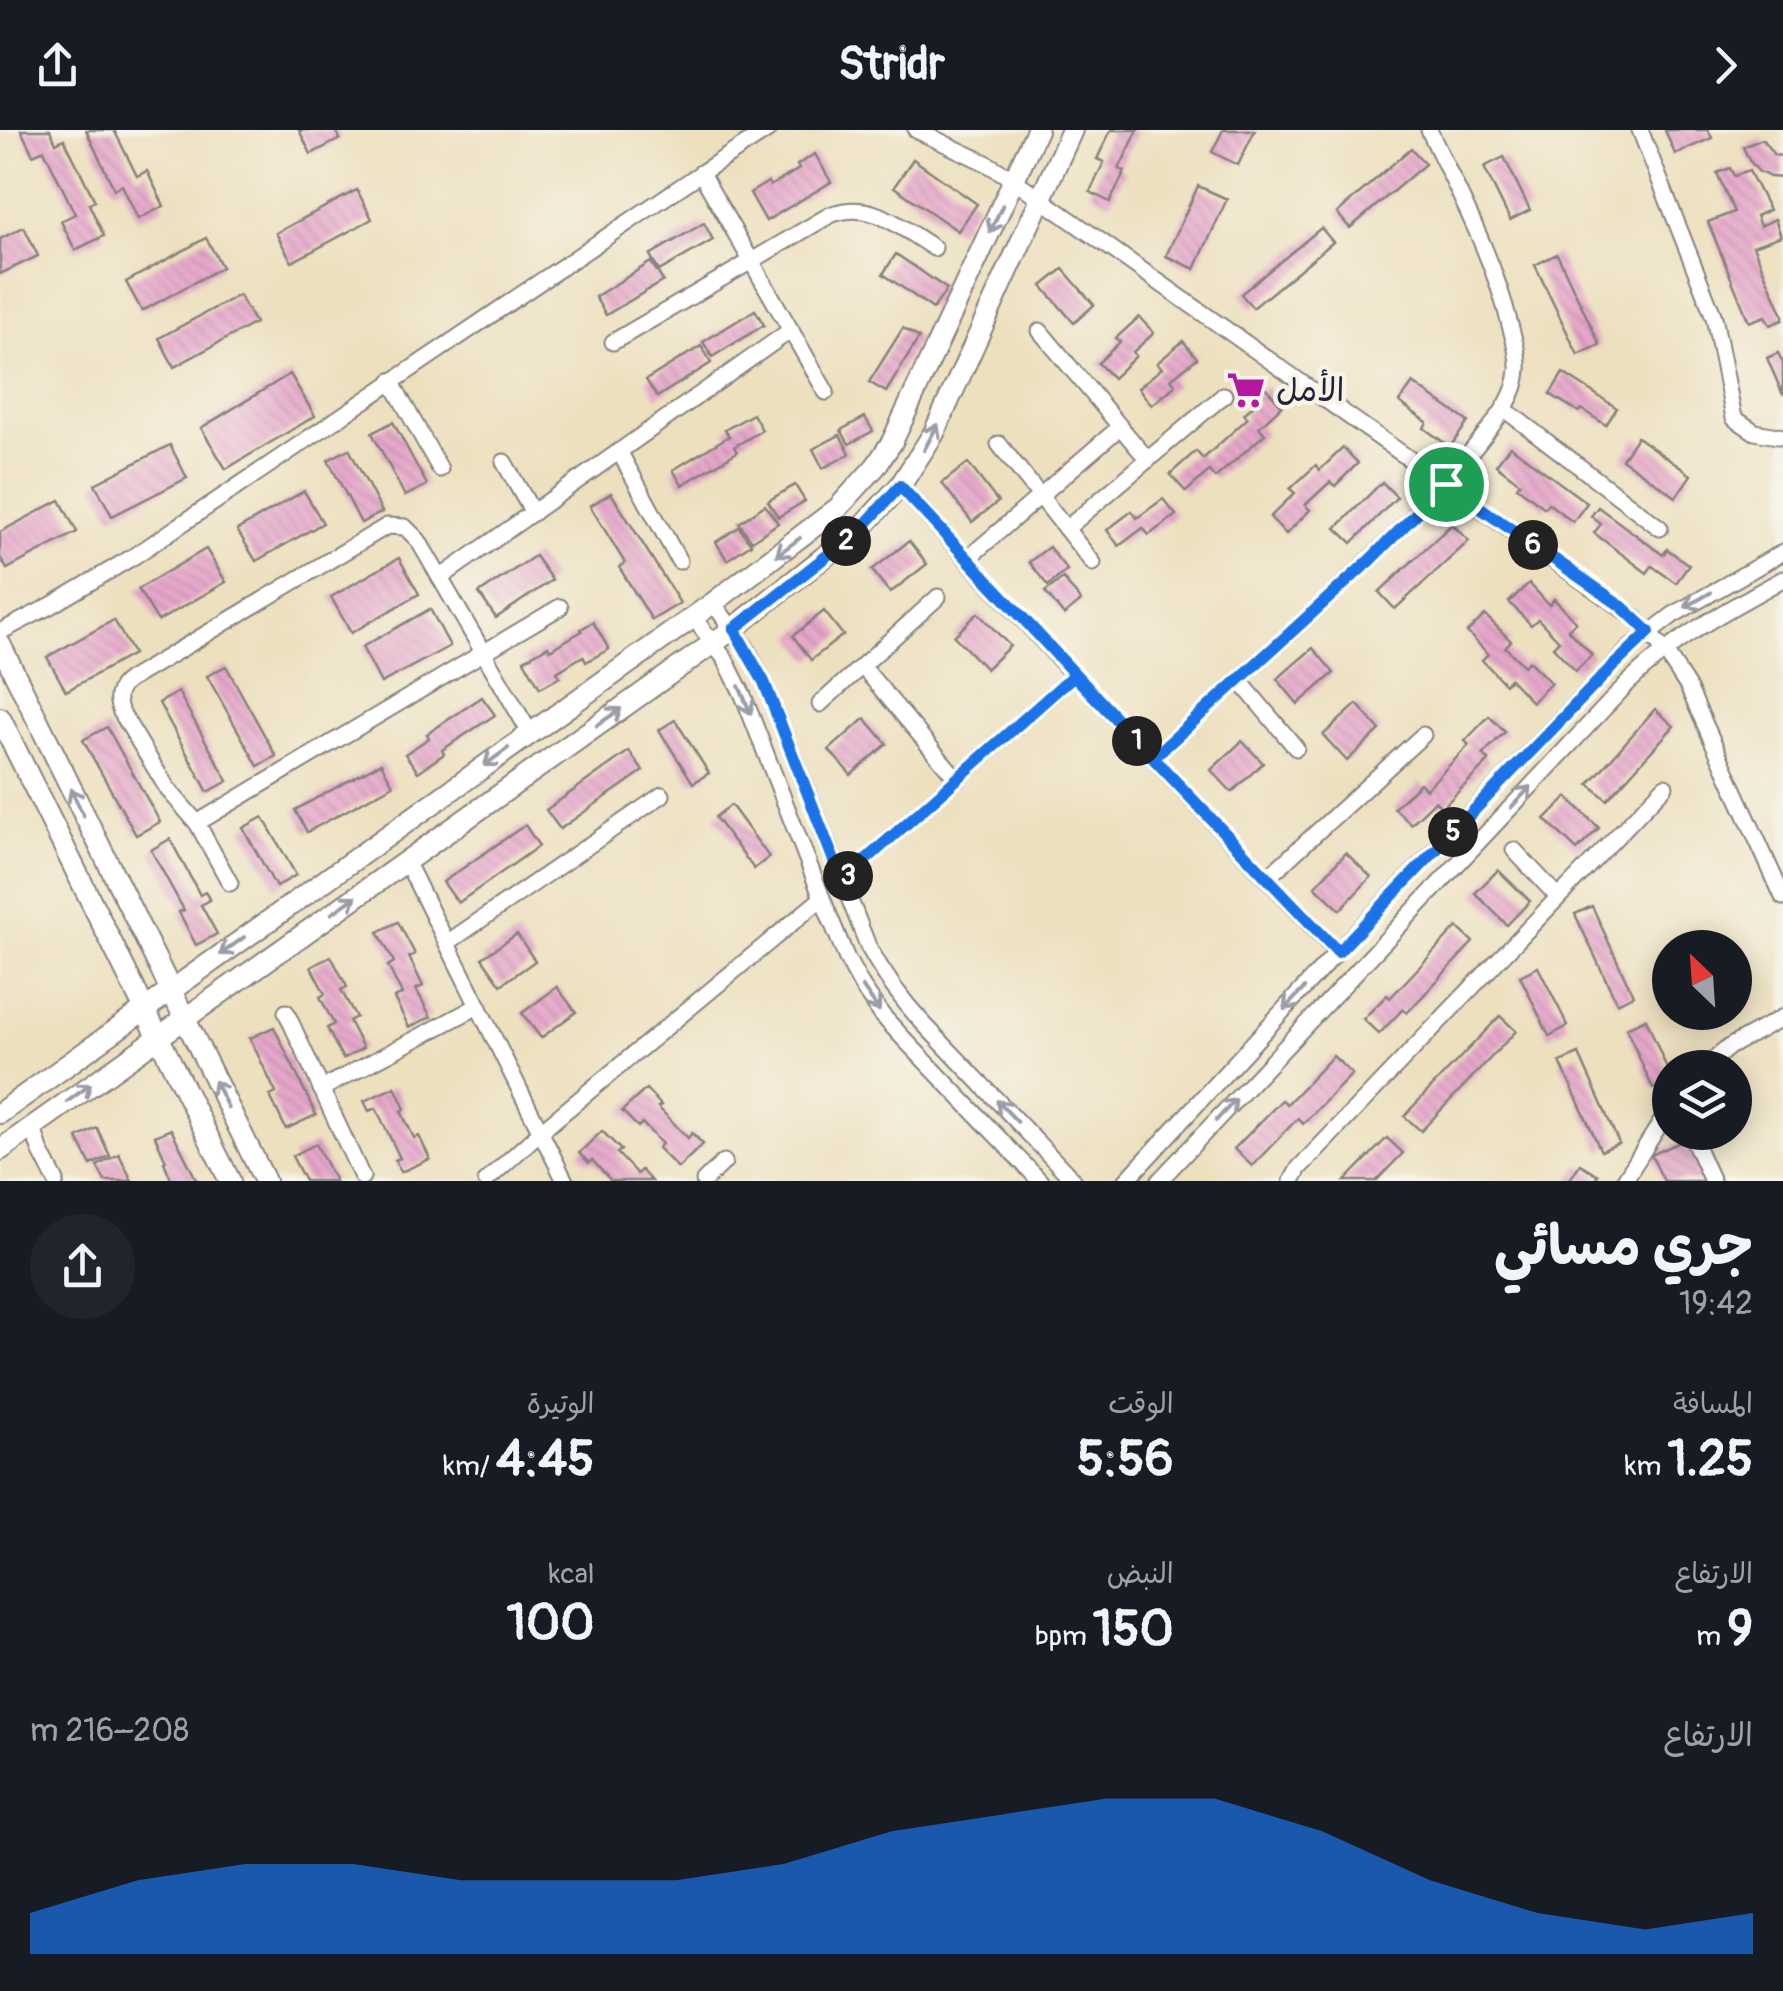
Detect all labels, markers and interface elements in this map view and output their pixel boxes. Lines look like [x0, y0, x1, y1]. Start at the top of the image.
text: Stridr [838, 37, 945, 93]
icon: share [30, 38, 85, 93]
icon: forward [1698, 38, 1753, 93]
one-way arrow [986, 203, 1005, 233]
supermarket icon: الأمل [1225, 369, 1267, 411]
place label: الأمل [1276, 369, 1344, 411]
one-way arrow [921, 423, 941, 453]
pin [1404, 442, 1489, 527]
icon: arrive [1419, 457, 1474, 512]
pin: 2 [821, 516, 871, 566]
pin: 6 [1508, 520, 1558, 570]
text: 2 [838, 523, 854, 558]
text: 6 [1525, 527, 1541, 562]
one-way arrow [775, 536, 802, 557]
one-way arrow [1684, 590, 1713, 610]
one-way arrow [737, 684, 755, 715]
one-way arrow [595, 707, 622, 728]
pin: 1 [1112, 716, 1162, 766]
text: 1 [1132, 723, 1142, 758]
one-way arrow [483, 746, 511, 767]
one-way arrow [1509, 785, 1533, 809]
one-way arrow [67, 788, 86, 818]
pin: 5 [1428, 807, 1478, 857]
text: 5 [1445, 814, 1461, 849]
pin: 3 [823, 851, 873, 901]
text: 3 [840, 858, 856, 893]
one-way arrow [330, 895, 357, 916]
north arrow [1652, 930, 1752, 1030]
map controls [1652, 930, 1752, 1150]
one-way arrow [219, 935, 246, 956]
one-way arrow [860, 985, 881, 1012]
one-way arrow [1282, 986, 1306, 1012]
button: layers [1652, 1050, 1752, 1150]
one-way arrow [211, 1080, 230, 1109]
one-way arrow [65, 1083, 92, 1104]
one-way arrow [1214, 1098, 1237, 1123]
one-way arrow [995, 1099, 1019, 1123]
text: جري مسائي [1494, 1212, 1753, 1281]
button: share [30, 1214, 135, 1319]
text: 19:42 [1679, 1284, 1753, 1324]
text: الوتيرة [527, 1387, 594, 1422]
text: الوقت [1108, 1387, 1174, 1422]
text: المسافة [1673, 1387, 1753, 1422]
text: 4:45 [496, 1428, 594, 1491]
text: 5:56 [1077, 1428, 1174, 1491]
text: 1.25 [1667, 1428, 1753, 1491]
text: /km [443, 1449, 496, 1484]
text: km [1625, 1449, 1667, 1484]
text: kcal [549, 1557, 594, 1592]
text: النبض [1107, 1557, 1174, 1592]
text: الارتفاع [1674, 1557, 1753, 1592]
text: 100 [506, 1592, 594, 1655]
text: 150 [1093, 1598, 1174, 1661]
text: 9 [1727, 1598, 1753, 1661]
text: bpm [1035, 1619, 1093, 1654]
text: m [1696, 1619, 1727, 1654]
text: 208–216 m [30, 1711, 189, 1751]
text: الارتفاع [1663, 1716, 1753, 1756]

